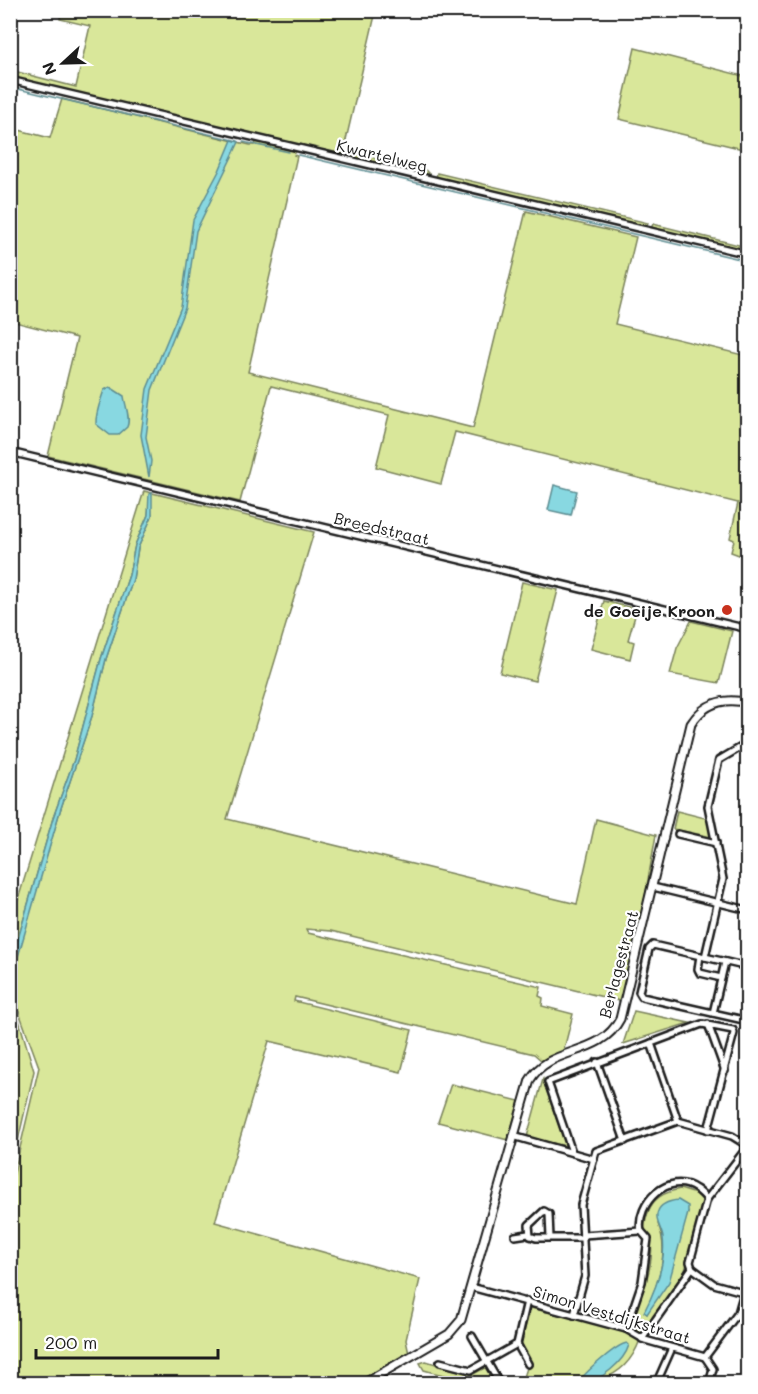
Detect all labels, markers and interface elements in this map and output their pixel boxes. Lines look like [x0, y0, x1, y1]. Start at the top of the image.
north arrow [33, 33, 93, 93]
text: N [37, 59, 61, 78]
street label: Kwartelweg [334, 134, 430, 176]
street label: Breedstraat [332, 507, 432, 549]
place label: de Goeije Kroon [584, 600, 715, 621]
marker: de Goeije Kroon [720, 603, 734, 617]
street label: Berlagestraat [594, 908, 642, 1020]
street label: Simon Vestdijkstraat [531, 1280, 693, 1348]
scale bar [36, 1322, 218, 1360]
text: 200 m [45, 1330, 97, 1354]

